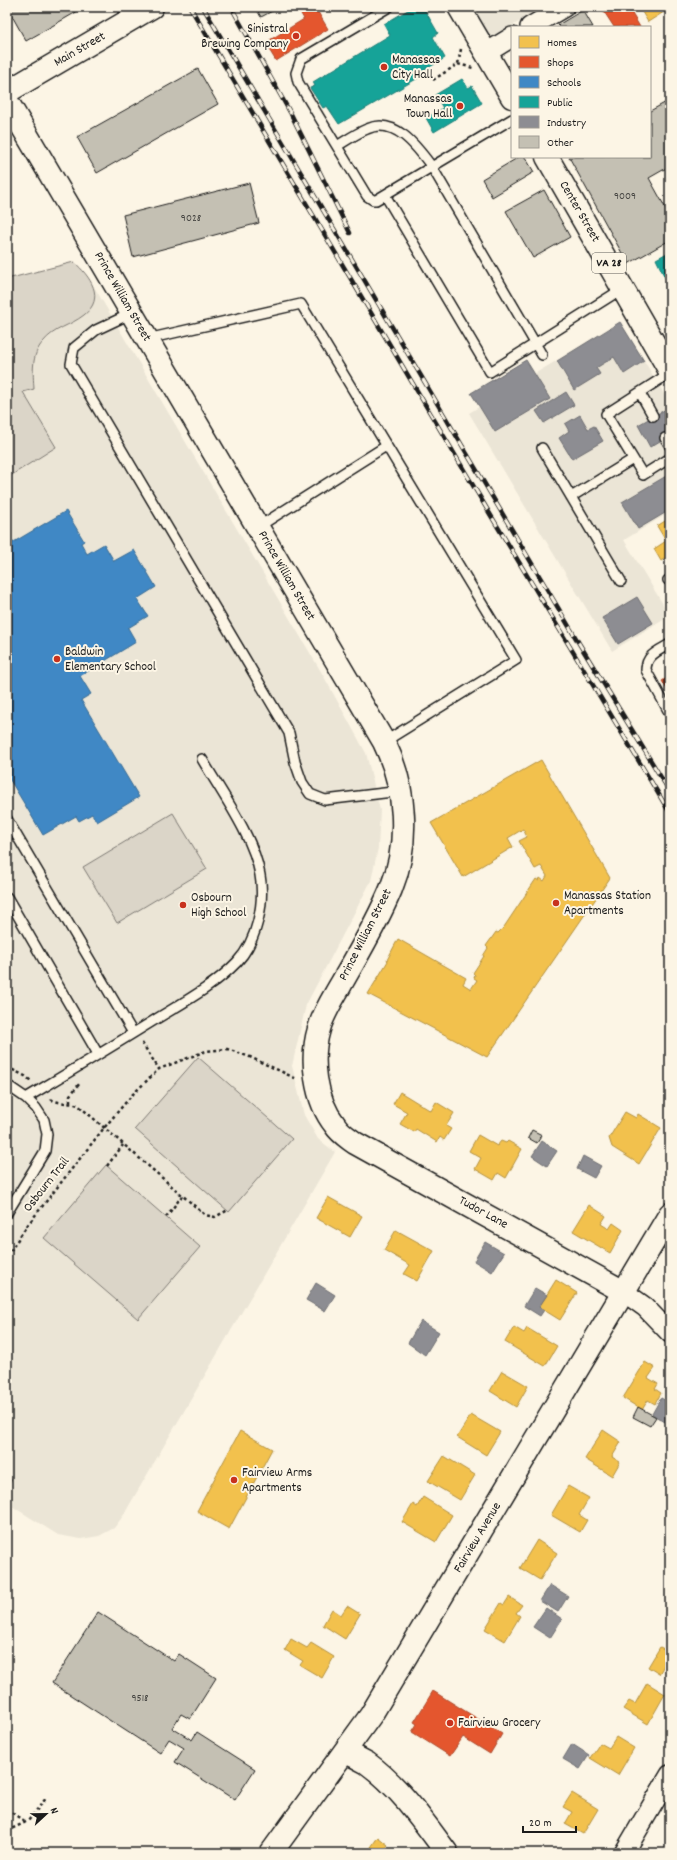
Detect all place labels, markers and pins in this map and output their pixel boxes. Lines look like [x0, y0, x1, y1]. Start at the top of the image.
place label: Sinistral Brewing Company [201, 20, 289, 54]
marker: Sinistral Brewing Company [291, 31, 301, 41]
place label: Manassas City Hall [392, 51, 440, 85]
marker: Manassas City Hall [379, 62, 389, 72]
place label: Manassas Town Hall [404, 90, 452, 124]
marker: Manassas Town Hall [455, 101, 465, 111]
place label: Baldwin Elementary School [65, 643, 156, 677]
marker: Baldwin Elementary School [52, 654, 62, 664]
place label: Manassas Station Apartments [564, 887, 651, 921]
place label: Osbourn High School [191, 889, 246, 923]
marker: Manassas Station Apartments [551, 898, 561, 908]
marker: Osbourn High School [178, 900, 188, 910]
place label: Fairview Arms Apartments [242, 1464, 312, 1498]
marker: Fairview Arms Apartments [229, 1475, 239, 1485]
place label: Fairview Grocery [458, 1714, 541, 1733]
marker: Fairview Grocery [445, 1718, 455, 1728]

